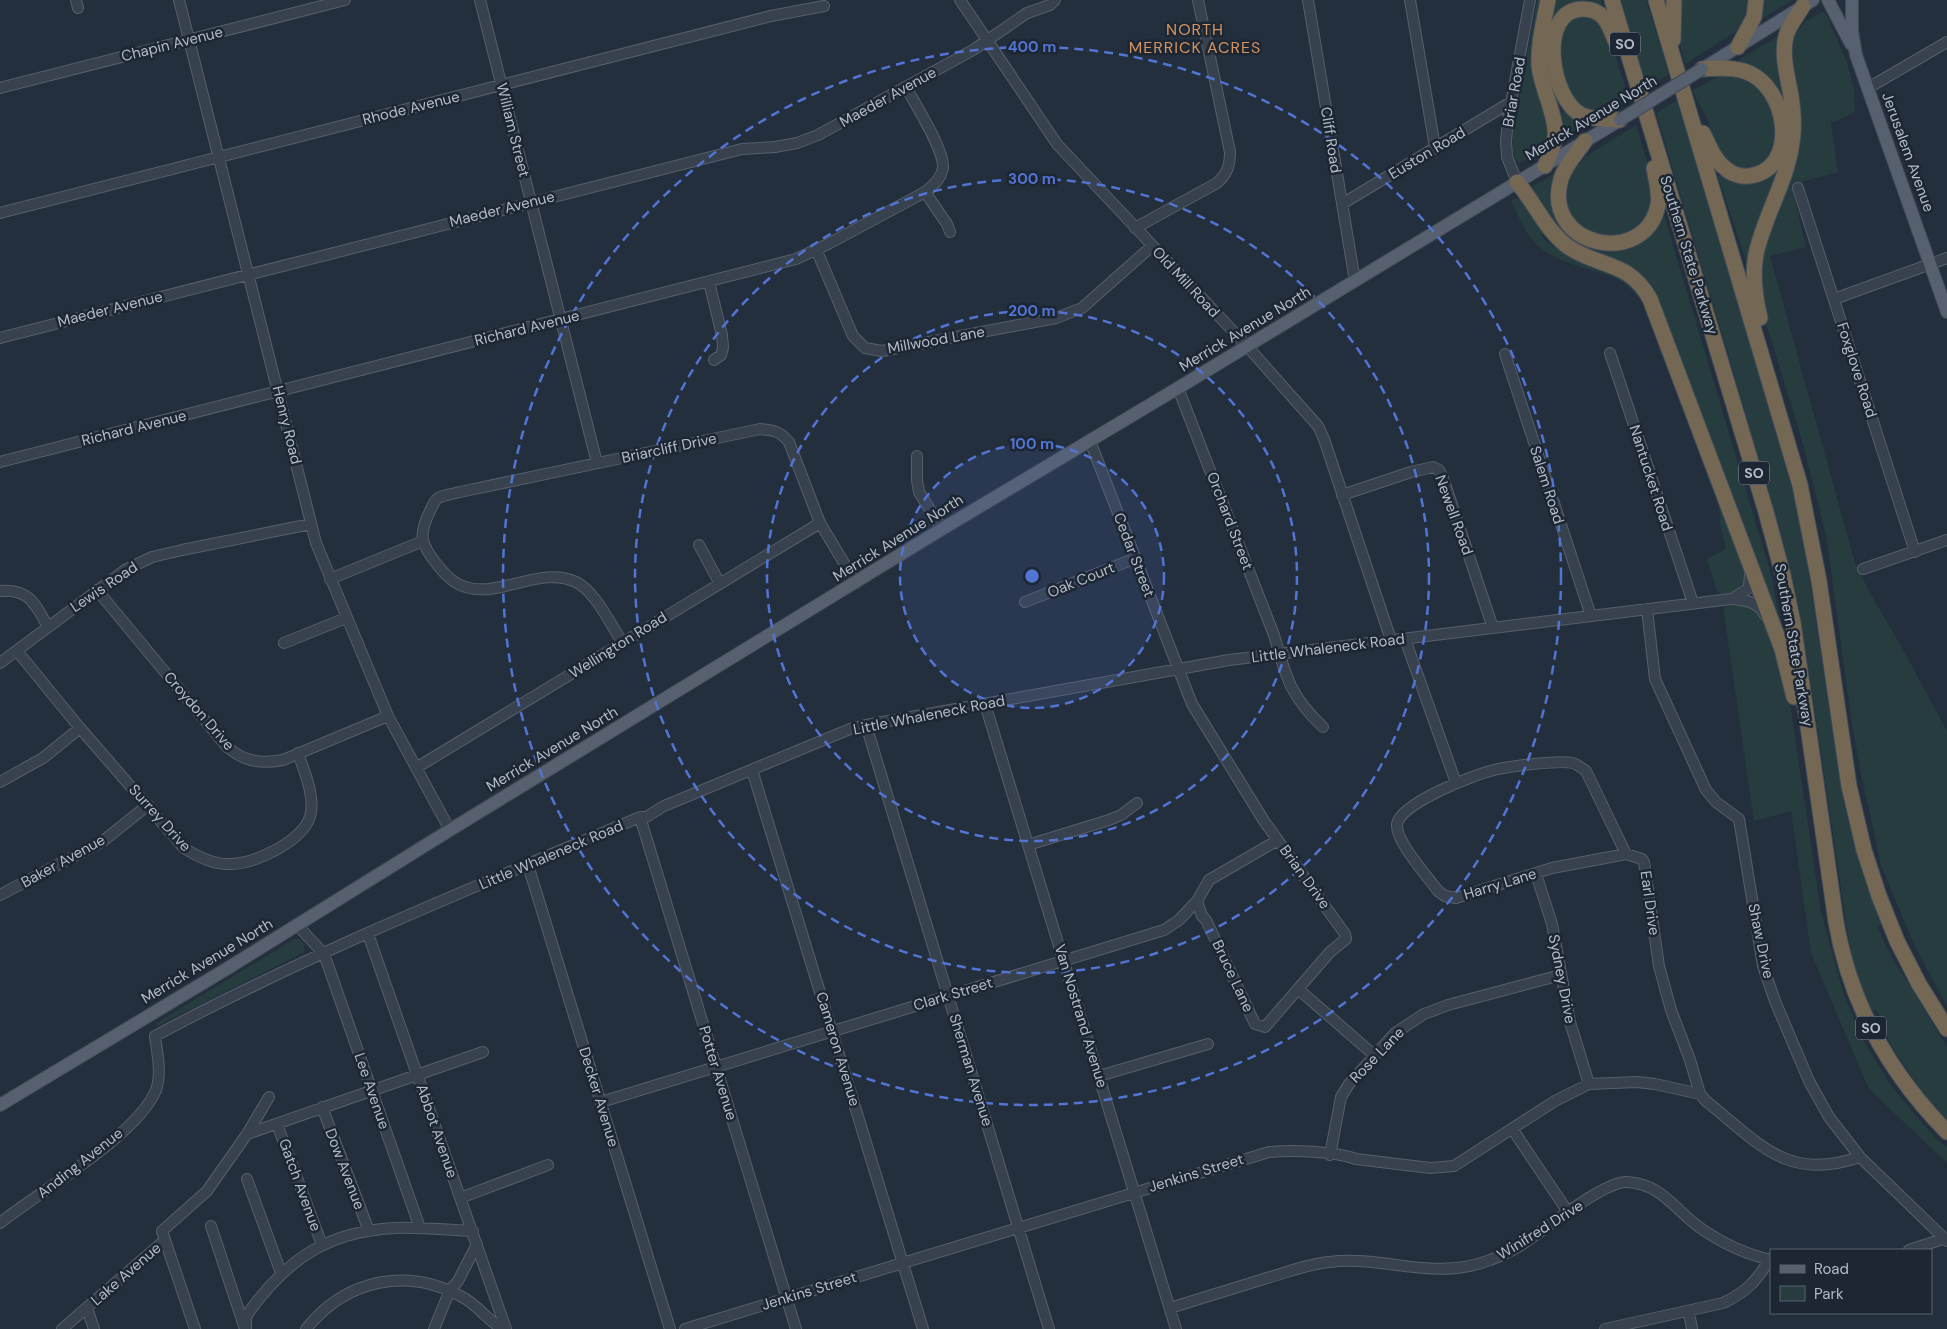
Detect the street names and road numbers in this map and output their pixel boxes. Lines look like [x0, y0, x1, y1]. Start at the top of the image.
street label: Chapin Avenue [119, 22, 225, 66]
road number: SO [1610, 33, 1640, 56]
street label: Briar Road [1498, 55, 1530, 129]
street label: Maeder Avenue [836, 62, 940, 132]
street label: Merrick Avenue North [1521, 71, 1661, 165]
street label: William Street [492, 81, 534, 179]
street label: Rhode Avenue [360, 86, 462, 130]
street label: Jerusalem Avenue [1877, 89, 1939, 215]
street label: Cliff Road [1316, 105, 1346, 175]
street label: Euston Road [1385, 122, 1469, 184]
street label: Southern State Parkway [1655, 173, 1723, 338]
street label: Maeder Avenue [447, 186, 557, 232]
street label: Old Mill Road [1148, 242, 1224, 322]
street label: Merrick Avenue North [1175, 282, 1315, 376]
street label: Maeder Avenue [55, 286, 165, 332]
street label: Richard Avenue [472, 305, 582, 351]
street label: Foxglove Road [1832, 320, 1882, 420]
street label: Millwood Lane [886, 322, 986, 358]
street label: Henry Road [268, 384, 306, 466]
street label: Richard Avenue [79, 405, 189, 451]
street label: Nantucket Road [1624, 422, 1678, 534]
street label: Briarcliff Drive [620, 428, 718, 468]
street label: Salem Road [1525, 443, 1569, 527]
road number: SO [1739, 462, 1769, 484]
street label: Orchard Street [1202, 469, 1258, 573]
street label: Newell Road [1430, 472, 1478, 558]
street label: Merrick Avenue North [829, 490, 967, 586]
street label: Cedar Street [1109, 510, 1159, 600]
street label: Lewis Road [66, 557, 142, 617]
street label: Oak Court [1044, 557, 1118, 603]
street label: Southern State Parkway [1770, 562, 1818, 729]
street label: Wellington Road [565, 607, 671, 683]
street label: Little Whaleneck Road [1250, 629, 1406, 667]
street label: Croydon Drive [159, 667, 239, 755]
street label: Little Whaleneck Road [851, 690, 1007, 740]
street label: Merrick Avenue North [482, 702, 622, 796]
street label: Surrey Drive [124, 780, 196, 856]
street label: Little Whaleneck Road [476, 816, 626, 894]
street label: Baker Avenue [17, 830, 109, 892]
street label: Brian Drive [1275, 841, 1335, 913]
street label: Harry Lane [1461, 863, 1539, 905]
street label: Earl Drive [1636, 869, 1664, 937]
street label: Shaw Drive [1743, 902, 1779, 980]
street label: Merrick Avenue North [137, 914, 277, 1008]
street label: Sydney Drive [1544, 933, 1580, 1025]
street label: Bruce Lane [1208, 937, 1258, 1015]
street label: Van Nostrand Avenue [1050, 942, 1112, 1090]
street label: Clark Street [911, 972, 995, 1016]
street label: Cameron Avenue [811, 989, 865, 1109]
street label: Sherman Avenue [944, 1011, 998, 1129]
road number: SO [1856, 1016, 1886, 1040]
street label: Potter Avenue [694, 1023, 742, 1123]
street label: Rose Lane [1345, 1023, 1409, 1087]
street label: Decker Avenue [574, 1045, 624, 1149]
street label: Lee Avenue [350, 1050, 394, 1132]
street label: Abbot Avenue [412, 1081, 462, 1181]
street label: Anding Avenue [33, 1123, 127, 1203]
street label: Dow Avenue [320, 1126, 370, 1212]
street label: Gatch Avenue [274, 1136, 326, 1234]
street label: Jenkins Street [1146, 1149, 1246, 1197]
street label: Winifred Drive [1493, 1196, 1587, 1264]
street label: Lake Avenue [87, 1238, 165, 1310]
street label: Jenkins Street [759, 1267, 859, 1315]

